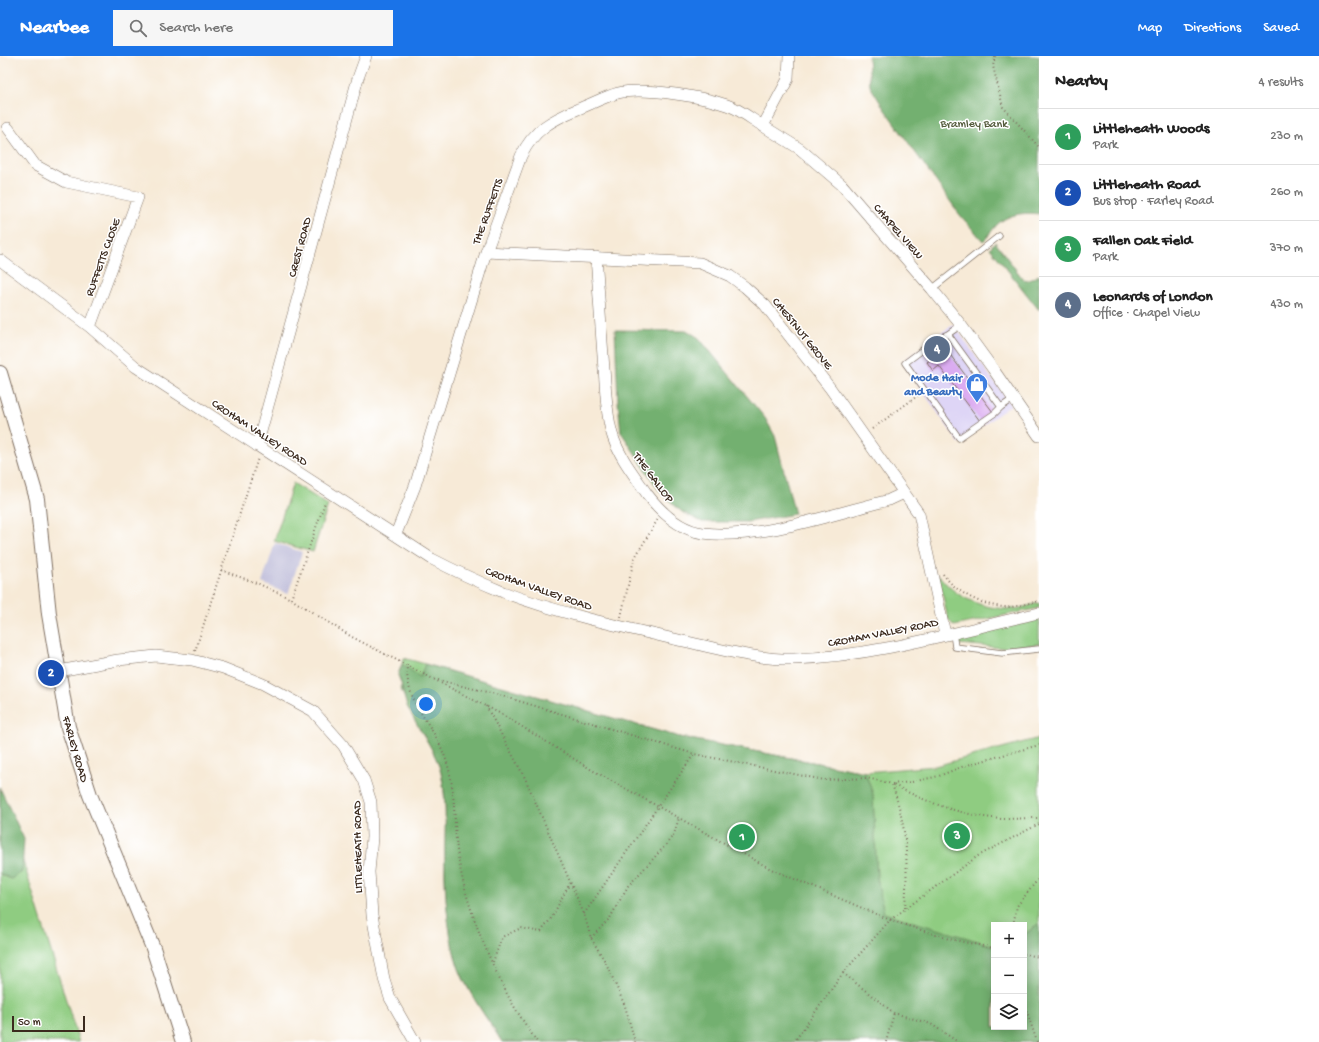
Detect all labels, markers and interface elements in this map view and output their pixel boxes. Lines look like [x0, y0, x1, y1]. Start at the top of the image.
search box [113, 10, 393, 46]
text: Nearbee [20, 17, 89, 40]
icon: search [127, 17, 149, 39]
text: Search here [159, 19, 233, 37]
text: Map [1138, 20, 1162, 37]
text: Directions [1184, 20, 1241, 37]
text: Saved [1263, 20, 1299, 37]
text: Nearby [1055, 72, 1108, 92]
text: 4 results [1259, 75, 1303, 90]
park label: Bramley Bank [940, 118, 1009, 132]
text: Littleheath Woods [1093, 120, 1210, 138]
text: 1 [1065, 129, 1071, 144]
text: 230 m [1270, 129, 1303, 144]
text: Park [1093, 138, 1118, 153]
street label: THE RUFFETTS [470, 176, 508, 248]
text: Littleheath Road [1093, 176, 1200, 194]
text: 2 [1065, 185, 1071, 200]
text: 260 m [1270, 185, 1303, 200]
text: Bus stop · Farley Road [1093, 194, 1213, 209]
street label: CHAPEL VIEW [870, 202, 925, 263]
street label: RUFFETTS CLOSE [83, 216, 125, 299]
street label: CREST ROAD [286, 216, 316, 279]
text: Fallen Oak Field [1093, 232, 1192, 250]
text: 3 [1065, 241, 1071, 256]
text: 370 m [1270, 241, 1303, 256]
text: Park [1093, 250, 1118, 265]
text: Leonards of London [1093, 288, 1213, 306]
street label: CHESTNUT GROVE [768, 295, 835, 373]
text: 4 [1065, 297, 1071, 312]
text: 430 m [1270, 297, 1303, 312]
text: Office · Chapel View [1093, 306, 1200, 321]
pin: 4 [924, 334, 950, 364]
shop icon: Mode Hair and Beauty [964, 371, 990, 404]
place label: Mode Hair and Beauty [903, 372, 964, 400]
street label: CROHAM VALLEY ROAD [208, 397, 310, 470]
street label: THE GALLOP [628, 450, 676, 506]
street label: CROHAM VALLEY ROAD [483, 565, 594, 615]
street label: CROHAM VALLEY ROAD [827, 616, 940, 652]
pin: 2 [38, 658, 64, 688]
your location [416, 694, 436, 714]
street label: FARLEY ROAD [58, 714, 90, 784]
street label: LITTLEHEATH ROAD [351, 800, 367, 893]
pin: 3 [944, 821, 970, 851]
pin: 1 [729, 822, 755, 852]
map controls [991, 922, 1027, 1030]
button: + [991, 922, 1027, 958]
button: − [991, 958, 1027, 994]
button: layers [991, 994, 1027, 1030]
scale bar [12, 1014, 85, 1033]
text: 50 m [18, 1017, 40, 1029]

